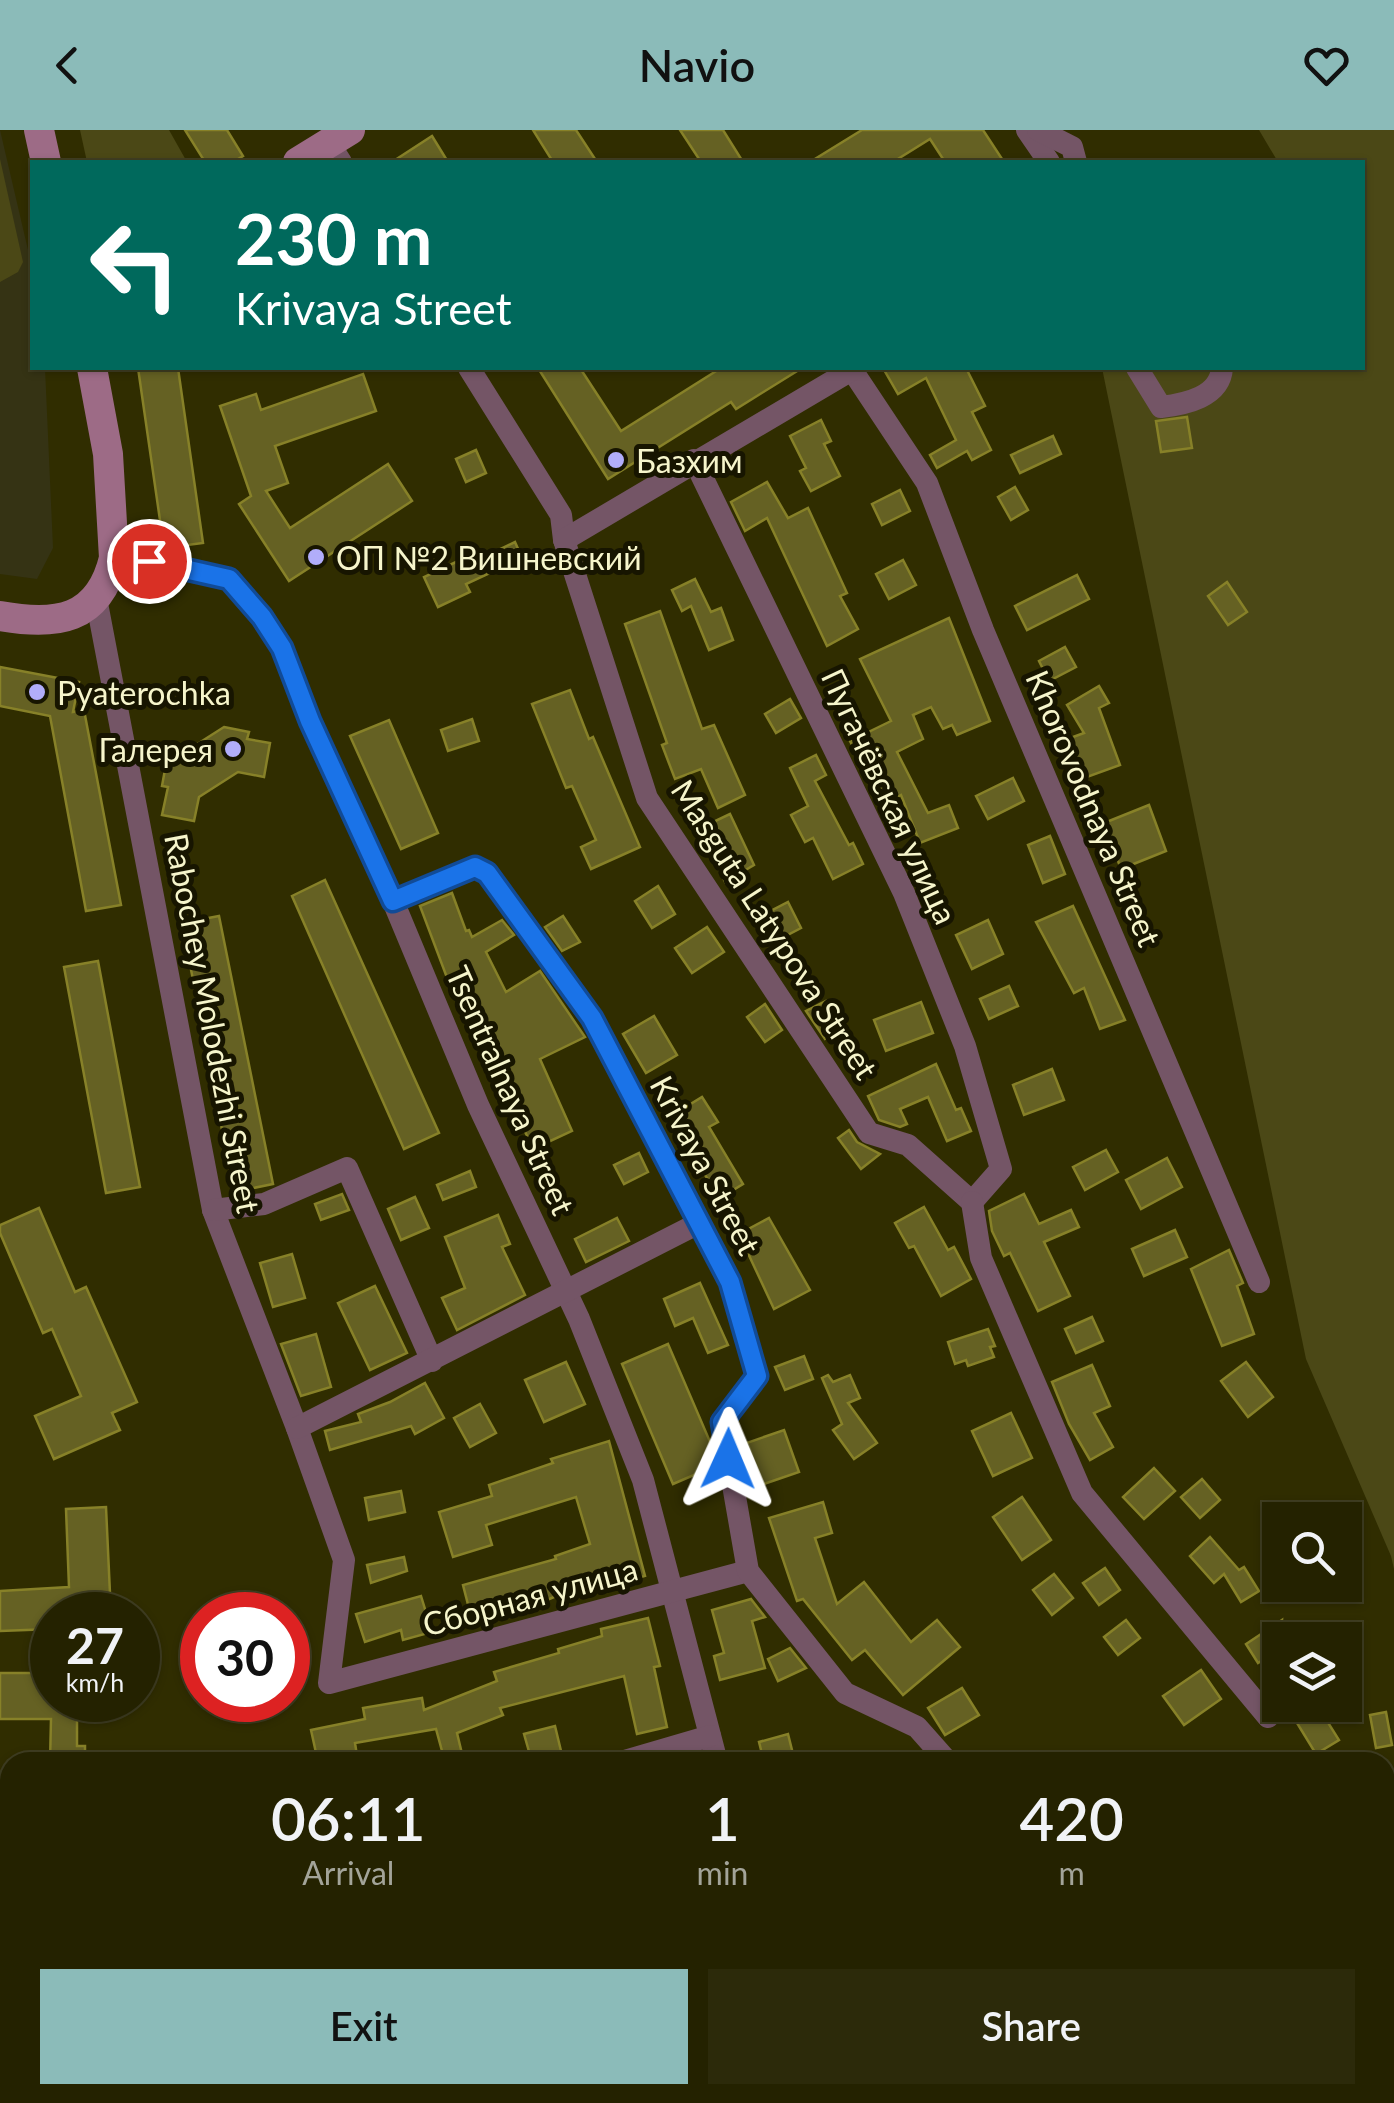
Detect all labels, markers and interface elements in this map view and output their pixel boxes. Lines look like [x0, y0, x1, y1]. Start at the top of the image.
icon: back [40, 38, 95, 93]
text: Navio [639, 38, 755, 92]
icon: heart [1299, 38, 1354, 93]
text: 230 m [235, 196, 432, 280]
icon: left [70, 200, 200, 330]
text: Krivaya Street [235, 281, 512, 335]
place label: Базхим [636, 441, 743, 480]
marker: Базхим [605, 449, 627, 471]
pin [107, 519, 192, 604]
icon: arrive [122, 534, 177, 589]
place label: ОП №2 Вишневский [336, 538, 642, 577]
marker: ОП №2 Вишневский [305, 546, 327, 568]
street label: Пугачёвская улица [814, 662, 966, 930]
street label: Khorovodnaya Street [1018, 664, 1170, 952]
place label: Pyaterochka [57, 673, 231, 712]
marker: Pyaterochka [26, 681, 48, 703]
place label: Галерея [98, 730, 213, 769]
marker: Галерея [222, 738, 244, 760]
street label: Masguta Latypova Street [664, 772, 887, 1086]
street label: Rabochey Molodezhi Street [157, 830, 269, 1217]
street label: Tsentralnaya Street [439, 960, 583, 1221]
street label: Krivaya Street [643, 1069, 770, 1261]
position arrow [676, 1407, 780, 1511]
map controls [1262, 1502, 1362, 1722]
button: search [1262, 1502, 1362, 1602]
street label: Сборная улица [418, 1549, 642, 1643]
speed limit sign: 30 [180, 1592, 310, 1722]
text: 27 [66, 1615, 124, 1675]
button: layers [1262, 1622, 1362, 1722]
text: km/h [66, 1667, 124, 1697]
text: 06:11 [271, 1782, 426, 1854]
text: 1 [705, 1782, 740, 1854]
text: 420 [1020, 1782, 1124, 1854]
text: Arrival [302, 1853, 394, 1892]
text: min [697, 1853, 748, 1892]
text: m [1059, 1853, 1085, 1892]
button: Exit [40, 1969, 688, 2084]
button: Share [708, 1969, 1355, 2084]

